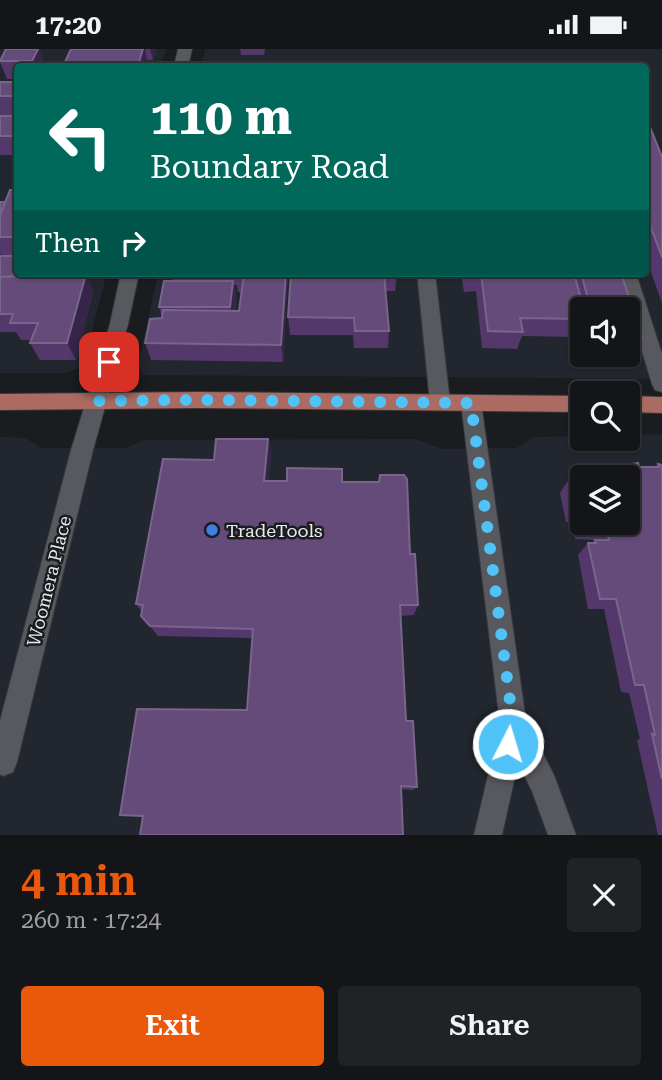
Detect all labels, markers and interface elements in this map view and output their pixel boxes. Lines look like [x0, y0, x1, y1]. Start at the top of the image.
text: 17:20 [35, 10, 101, 40]
text: 110 m [150, 89, 292, 146]
icon: left [35, 91, 126, 182]
text: Boundary Road [150, 148, 389, 186]
icon: right [114, 224, 152, 262]
text: Then [35, 228, 100, 258]
map controls [570, 297, 640, 535]
button: sound [570, 297, 640, 367]
pin [79, 332, 139, 392]
icon: arrive [90, 343, 128, 381]
button: search [570, 381, 640, 451]
button: layers [570, 465, 640, 535]
street label: Woomera Place [23, 513, 75, 649]
place label: TradeTools [226, 520, 323, 541]
marker: TradeTools [204, 522, 220, 538]
position arrow [471, 707, 545, 781]
text: 4 min [21, 856, 137, 905]
button: close [567, 858, 641, 932]
text: 260 m · 17:24 [21, 907, 161, 934]
button: Exit [21, 986, 324, 1066]
button: Share [338, 986, 641, 1066]

